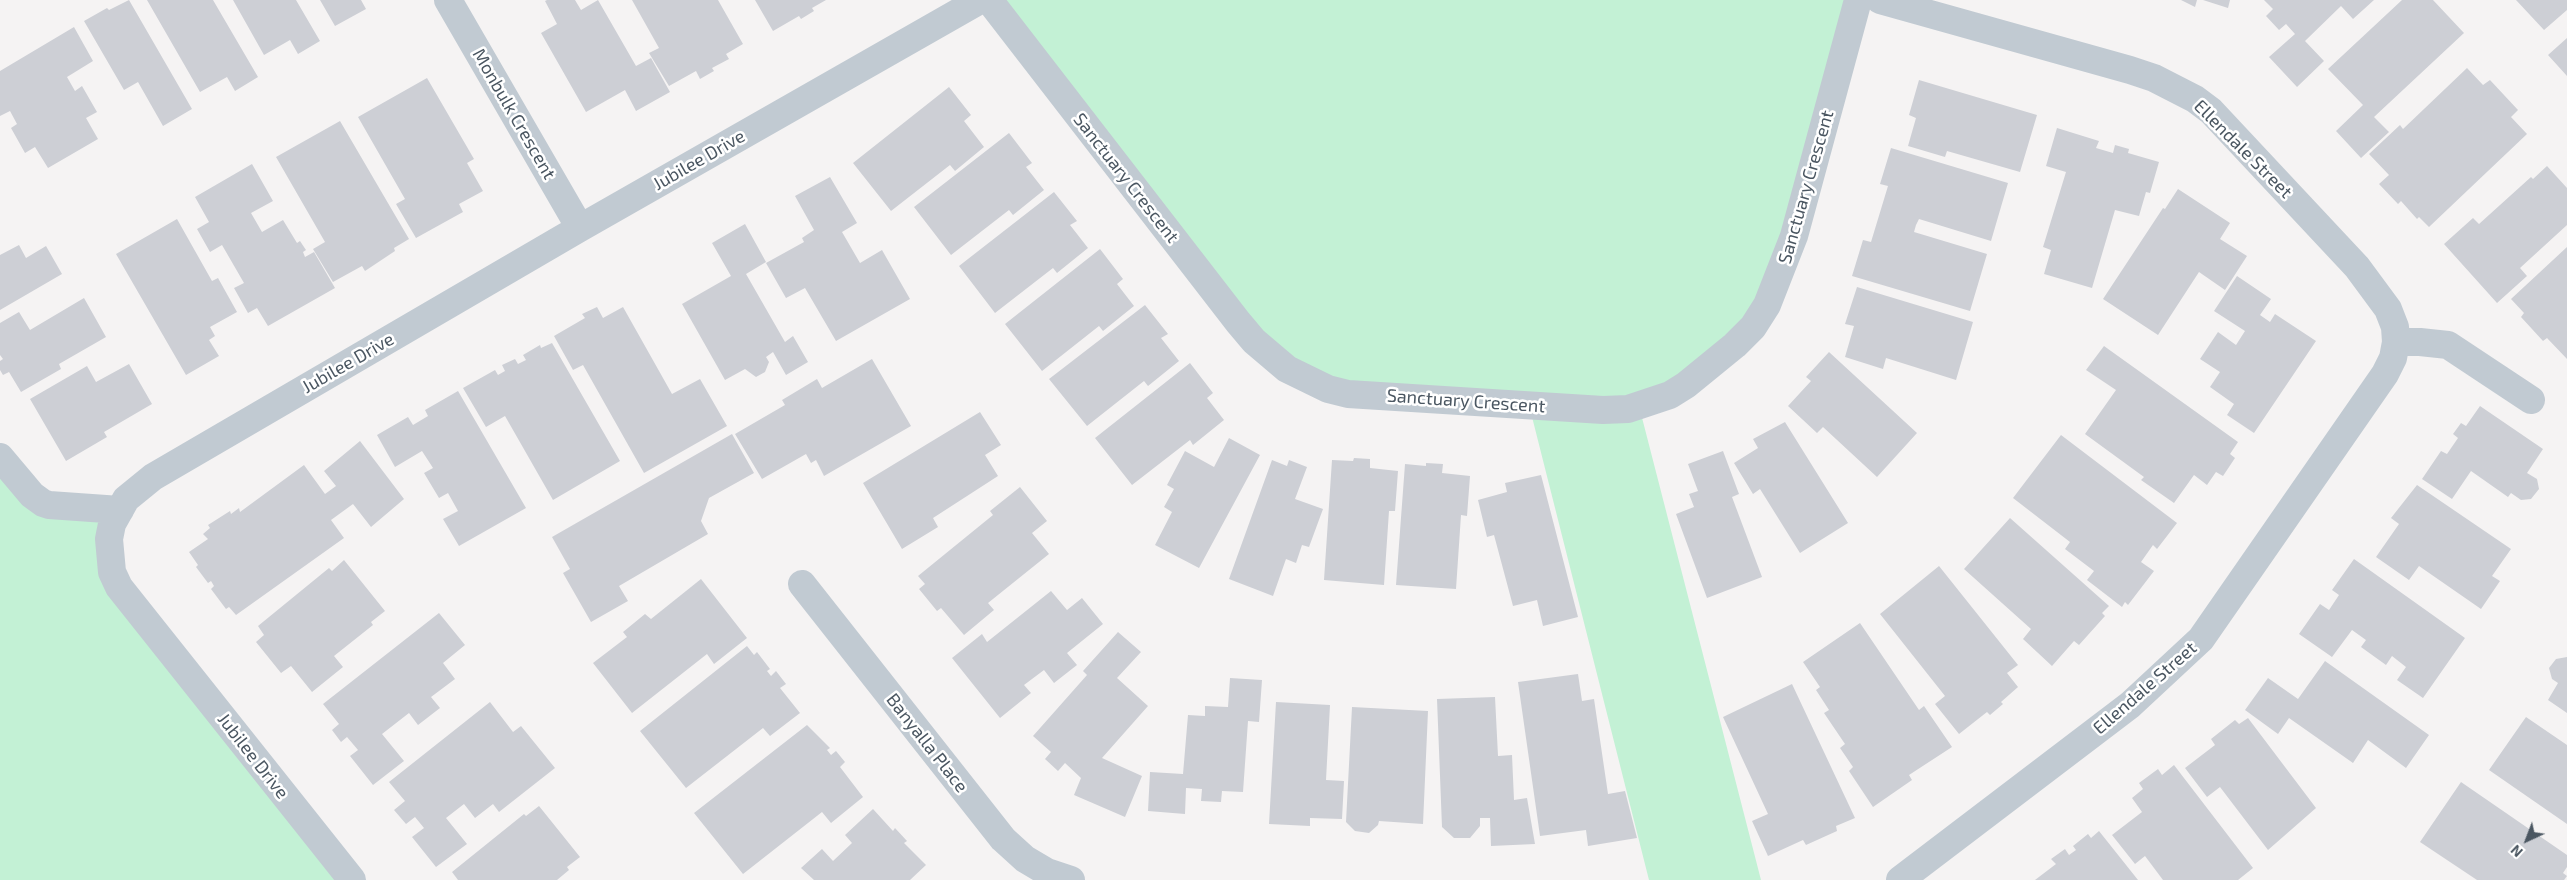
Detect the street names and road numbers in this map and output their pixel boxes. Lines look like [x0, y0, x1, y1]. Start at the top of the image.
street label: Monbulk Crescent [468, 45, 560, 183]
street label: Ellendale Street [2189, 95, 2297, 203]
street label: Sanctuary Crescent [1774, 108, 1838, 266]
street label: Sanctuary Crescent [1069, 109, 1183, 247]
street label: Jubilee Drive [649, 125, 749, 195]
street label: Jubilee Drive [298, 328, 398, 398]
street label: Sanctuary Crescent [1386, 385, 1546, 417]
street label: Ellendale Street [2089, 637, 2201, 739]
street label: Banyalla Place [882, 689, 972, 797]
street label: Jubilee Drive [213, 709, 293, 803]

